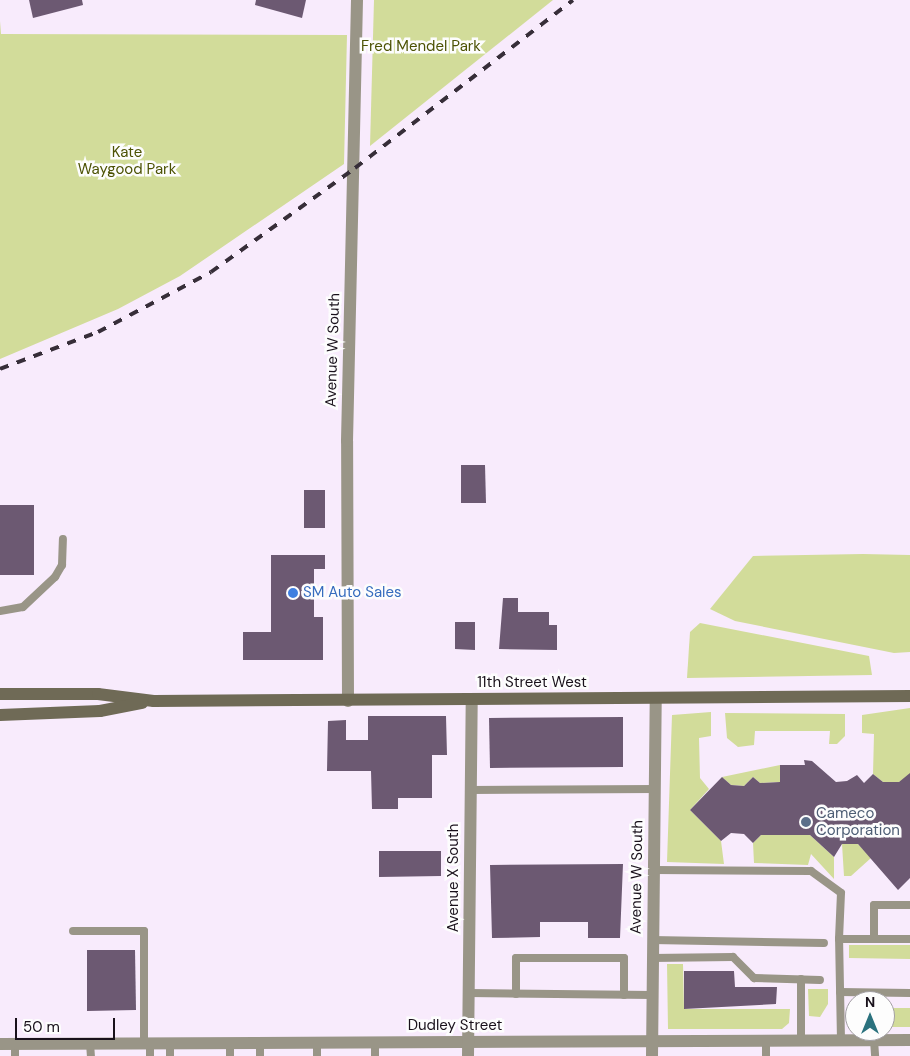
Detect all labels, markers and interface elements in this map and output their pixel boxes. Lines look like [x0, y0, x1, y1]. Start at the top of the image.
park label: Fred Mendel Park [361, 38, 481, 56]
park label: Kate Waygood Park [78, 143, 176, 178]
street label: Avenue W South [322, 293, 344, 407]
place label: SM Auto Sales [303, 584, 402, 602]
marker: SM Auto Sales [287, 587, 299, 599]
street label: 11th Street West [477, 674, 587, 692]
place label: Cameco Corporation [816, 804, 900, 839]
marker: Cameco Corporation [800, 816, 812, 828]
street label: Avenue W South [627, 820, 647, 934]
street label: Avenue X South [445, 824, 463, 932]
north arrow [845, 991, 895, 1041]
text: N [865, 993, 875, 1011]
scale bar [18, 1008, 118, 1040]
text: 50 m [23, 1017, 60, 1037]
street label: Dudley Street [408, 1017, 502, 1035]

